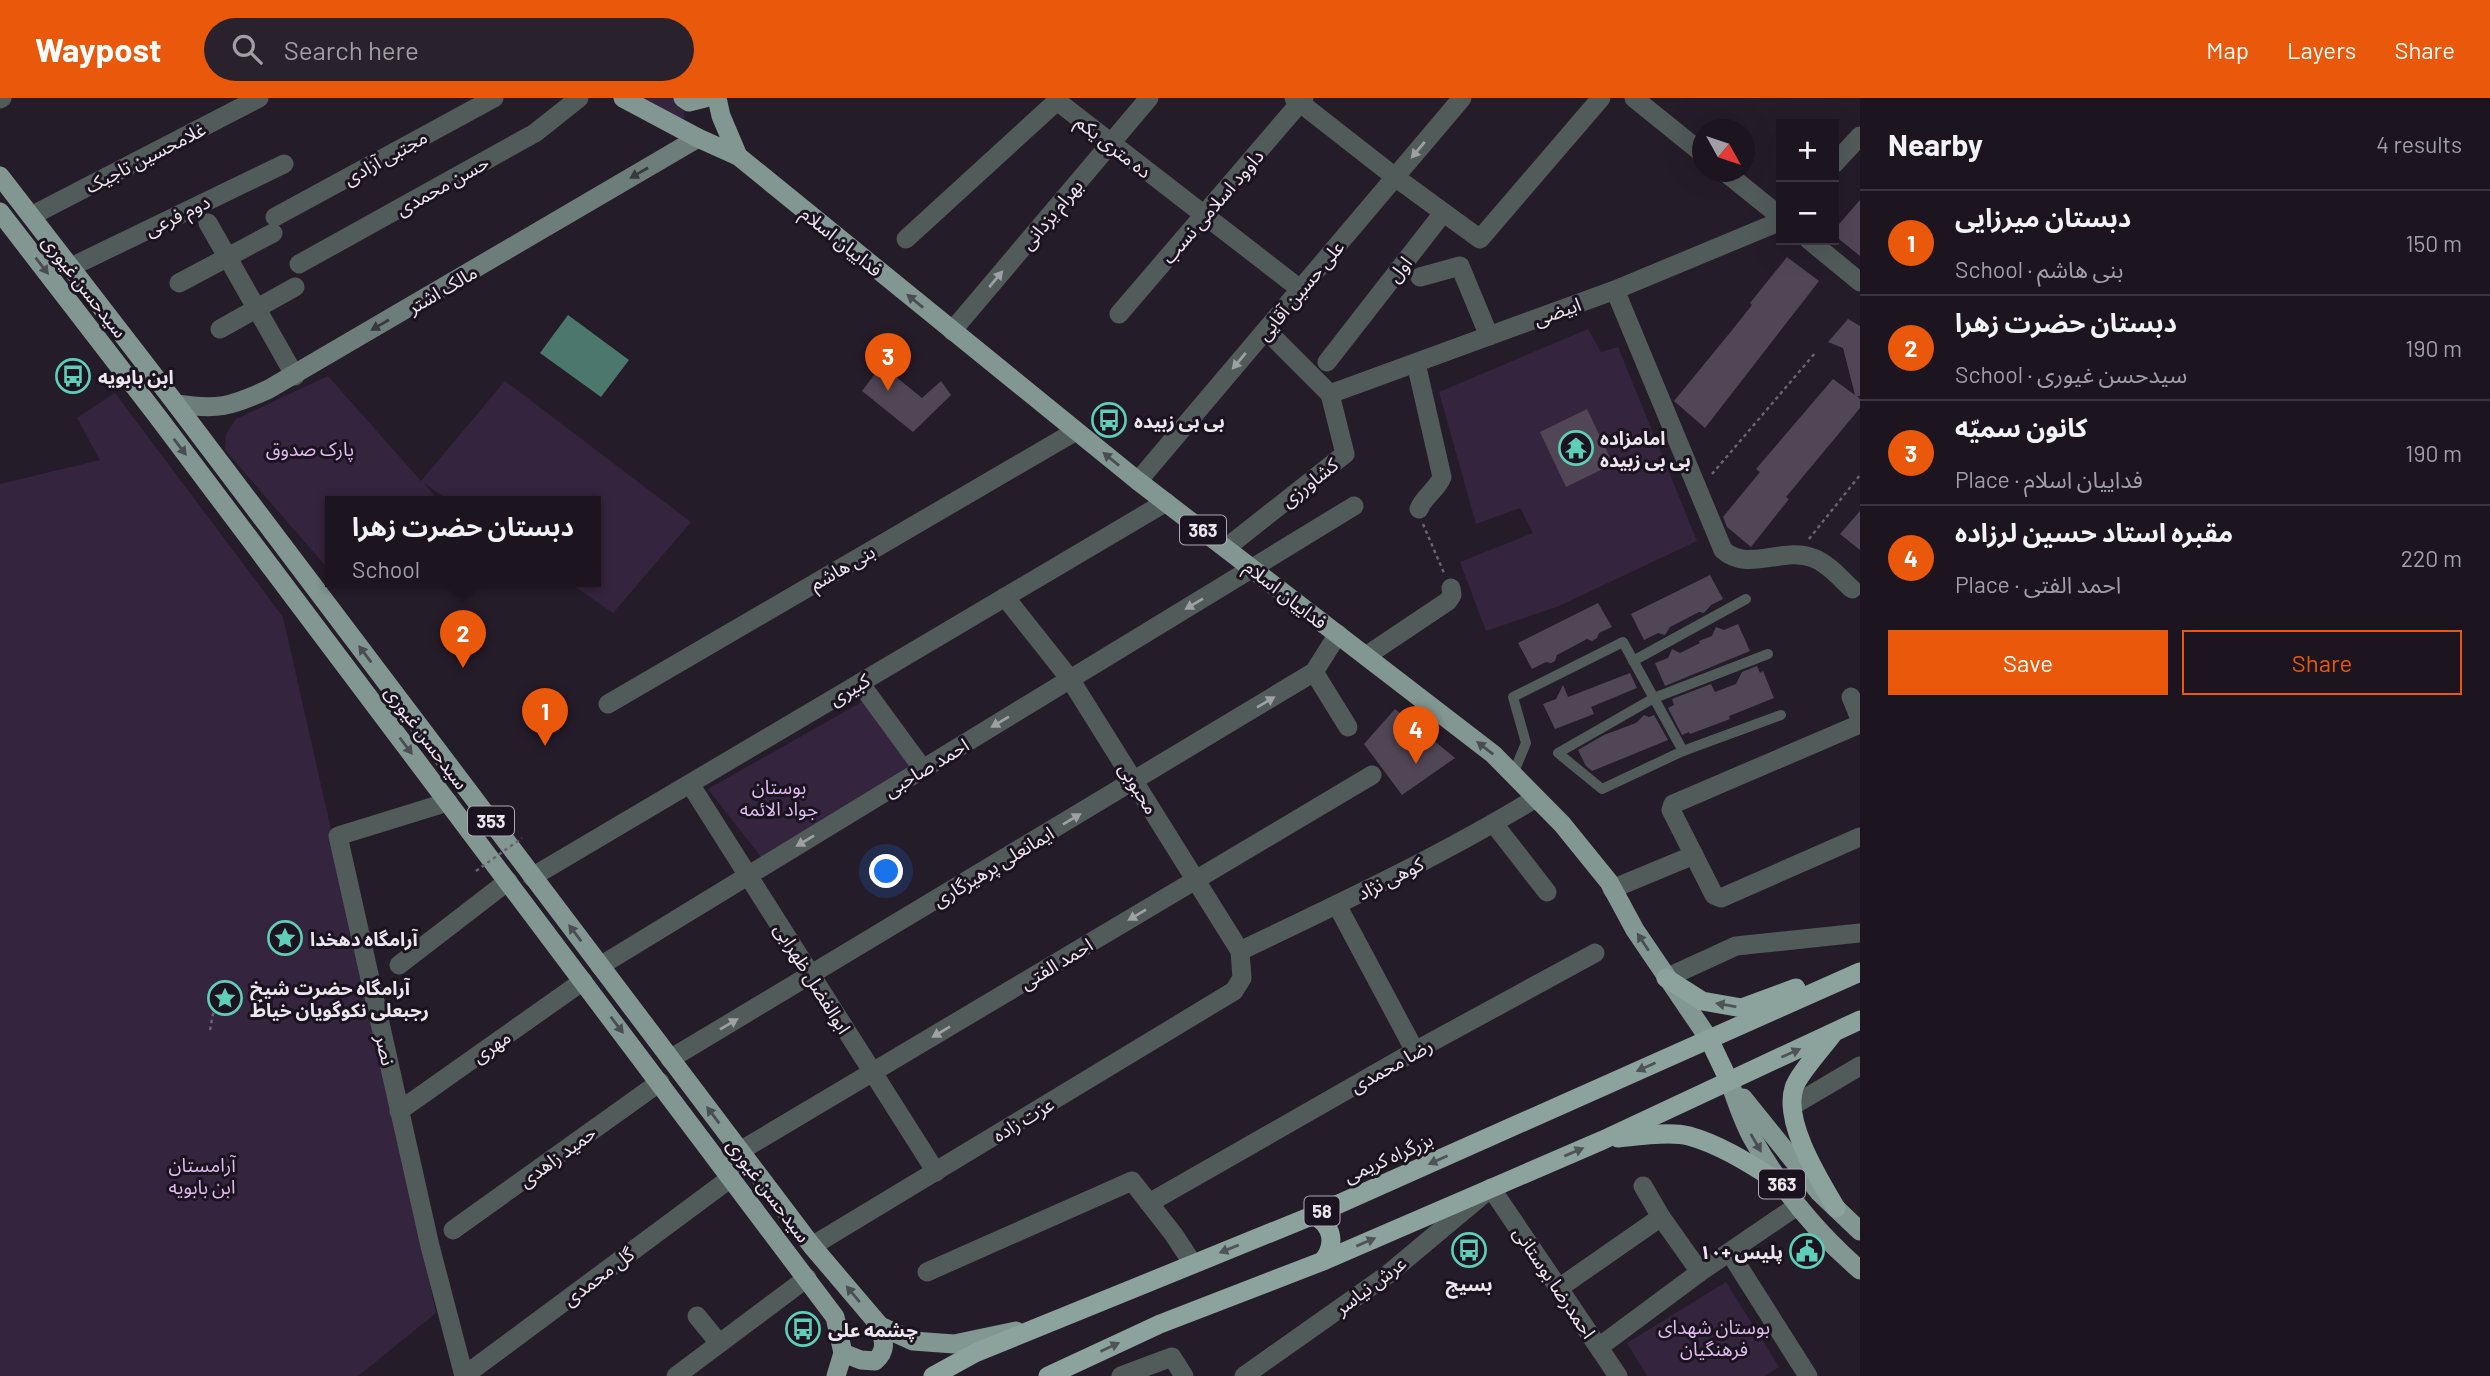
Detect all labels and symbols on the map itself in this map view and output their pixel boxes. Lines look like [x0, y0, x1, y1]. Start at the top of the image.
street label: ده متری یکم [1069, 109, 1156, 186]
street label: غلامحسین تاجیک [81, 117, 209, 198]
north arrow [1692, 119, 1755, 182]
street label: مجتبی آزادی [339, 125, 431, 190]
one-way arrow [1411, 142, 1426, 159]
street label: داوود اسلامی نسب [1156, 144, 1269, 269]
street label: حسن محمدی [392, 150, 493, 221]
one-way arrow [630, 167, 649, 179]
street label: بهرام یزدانی [1015, 174, 1090, 256]
street label: دوم فرعی [141, 189, 215, 244]
street label: فداییان اسلام [794, 201, 887, 284]
street label: سیدحسن غیوری [37, 230, 132, 343]
street label: علی حسین آقایی [1252, 235, 1349, 345]
street label: اول [1382, 252, 1417, 287]
one-way arrow [34, 257, 49, 275]
street label: مالک اشتر [402, 260, 482, 320]
one-way arrow [988, 270, 1003, 287]
street label: ابیضی [1530, 292, 1584, 331]
one-way arrow [907, 293, 925, 308]
one-way arrow [370, 319, 390, 331]
pin: 3 [865, 333, 911, 391]
one-way arrow [1232, 353, 1247, 370]
bus stop icon: ابن بابویه [54, 357, 92, 395]
place label: ابن بابویه [98, 365, 174, 388]
bus stop icon: بی بی زبیده [1090, 401, 1128, 439]
place label: بی بی زبیده [1134, 409, 1225, 433]
place label: امامزاده بی بی زبیده [1600, 426, 1691, 472]
temple icon: امامزاده بی بی زبیده [1557, 429, 1595, 467]
one-way arrow [173, 437, 188, 455]
park label: پارک صدوق [266, 437, 354, 462]
one-way arrow [1103, 452, 1120, 467]
street label: کشاورزی [1276, 452, 1344, 512]
road number: 363 [1180, 516, 1226, 544]
street label: بنی هاشم [805, 539, 881, 598]
street label: فداییان اسلام [1238, 555, 1332, 636]
one-way arrow [1184, 597, 1204, 610]
pin: 2 [440, 610, 486, 668]
one-way arrow [358, 645, 372, 663]
street label: کبیری [824, 667, 875, 711]
street label: سیدحسن غیوری [380, 681, 474, 794]
pin: 1 [522, 688, 568, 746]
one-way arrow [1257, 695, 1276, 708]
pin: 4 [1393, 706, 1439, 764]
one-way arrow [990, 716, 1009, 729]
street label: احمد صاحبی [879, 733, 973, 802]
one-way arrow [398, 737, 412, 755]
one-way arrow [1476, 741, 1493, 756]
street label: محبوبی [1113, 758, 1164, 819]
park label: بوستان جواد الائمه [740, 775, 818, 821]
road number: 353 [468, 806, 514, 836]
one-way arrow [1062, 813, 1081, 826]
street label: ایمانعلی پرهیزگاری [928, 821, 1059, 913]
one-way arrow [796, 834, 815, 847]
street label: کوهی نژاد [1353, 851, 1428, 905]
your location [869, 854, 903, 888]
one-way arrow [1127, 909, 1146, 921]
street label: ابوالفضل ظهرابی [769, 918, 856, 1038]
place icon: آرامگاه دهخدا [266, 919, 304, 957]
one-way arrow [568, 925, 583, 943]
place label: آرامگاه دهخدا [310, 927, 418, 951]
street label: احمد الفتی [1016, 932, 1097, 994]
one-way arrow [1636, 933, 1649, 952]
place label: آرامگاه حضرت شیخ رجبعلی نکوگویان خیاط [250, 976, 429, 1022]
place icon: آرامگاه حضرت شیخ رجبعلی نکوگویان خیاط [206, 979, 244, 1017]
one-way arrow [1715, 999, 1737, 1010]
one-way arrow [609, 1016, 623, 1034]
one-way arrow [719, 1017, 738, 1030]
street label: مهری [467, 1025, 515, 1068]
one-way arrow [932, 1025, 951, 1038]
street label: نصر [370, 1031, 401, 1068]
street label: رضا محمدی [1346, 1033, 1437, 1098]
one-way arrow [1781, 1047, 1801, 1059]
one-way arrow [1636, 1061, 1656, 1073]
street label: عزت زاده [988, 1092, 1058, 1147]
one-way arrow [706, 1106, 720, 1124]
street label: حمید زاهدی [514, 1120, 601, 1192]
street label: بزرگراه کریمی [1340, 1127, 1437, 1188]
street label: سیدحسن غیوری [722, 1134, 816, 1247]
one-way arrow [1750, 1134, 1762, 1153]
one-way arrow [1564, 1146, 1585, 1157]
park label: آرامستان ابن بابویه [168, 1153, 237, 1199]
one-way arrow [1428, 1155, 1449, 1166]
road number: 363 [1759, 1170, 1805, 1198]
road number: 58 [1304, 1196, 1340, 1226]
street label: احمدرضا بوستانی [1508, 1222, 1601, 1343]
bus stop icon: بسیج [1450, 1231, 1488, 1269]
public building icon: پلیس +۱۰ [1788, 1232, 1826, 1270]
one-way arrow [1355, 1236, 1376, 1247]
place label: پلیس +۱۰ [1700, 1240, 1783, 1264]
street label: گل محمدی [558, 1241, 640, 1311]
one-way arrow [1219, 1244, 1240, 1255]
street label: عرش نیاسر [1329, 1251, 1411, 1321]
place label: بسیج [1445, 1272, 1493, 1299]
one-way arrow [845, 1285, 861, 1303]
bus stop icon: چشمه علی [784, 1310, 822, 1348]
park label: بوستان شهدای فرهنگیان [1658, 1315, 1770, 1361]
place label: چشمه علی [828, 1318, 918, 1342]
one-way arrow [1100, 1341, 1120, 1353]

